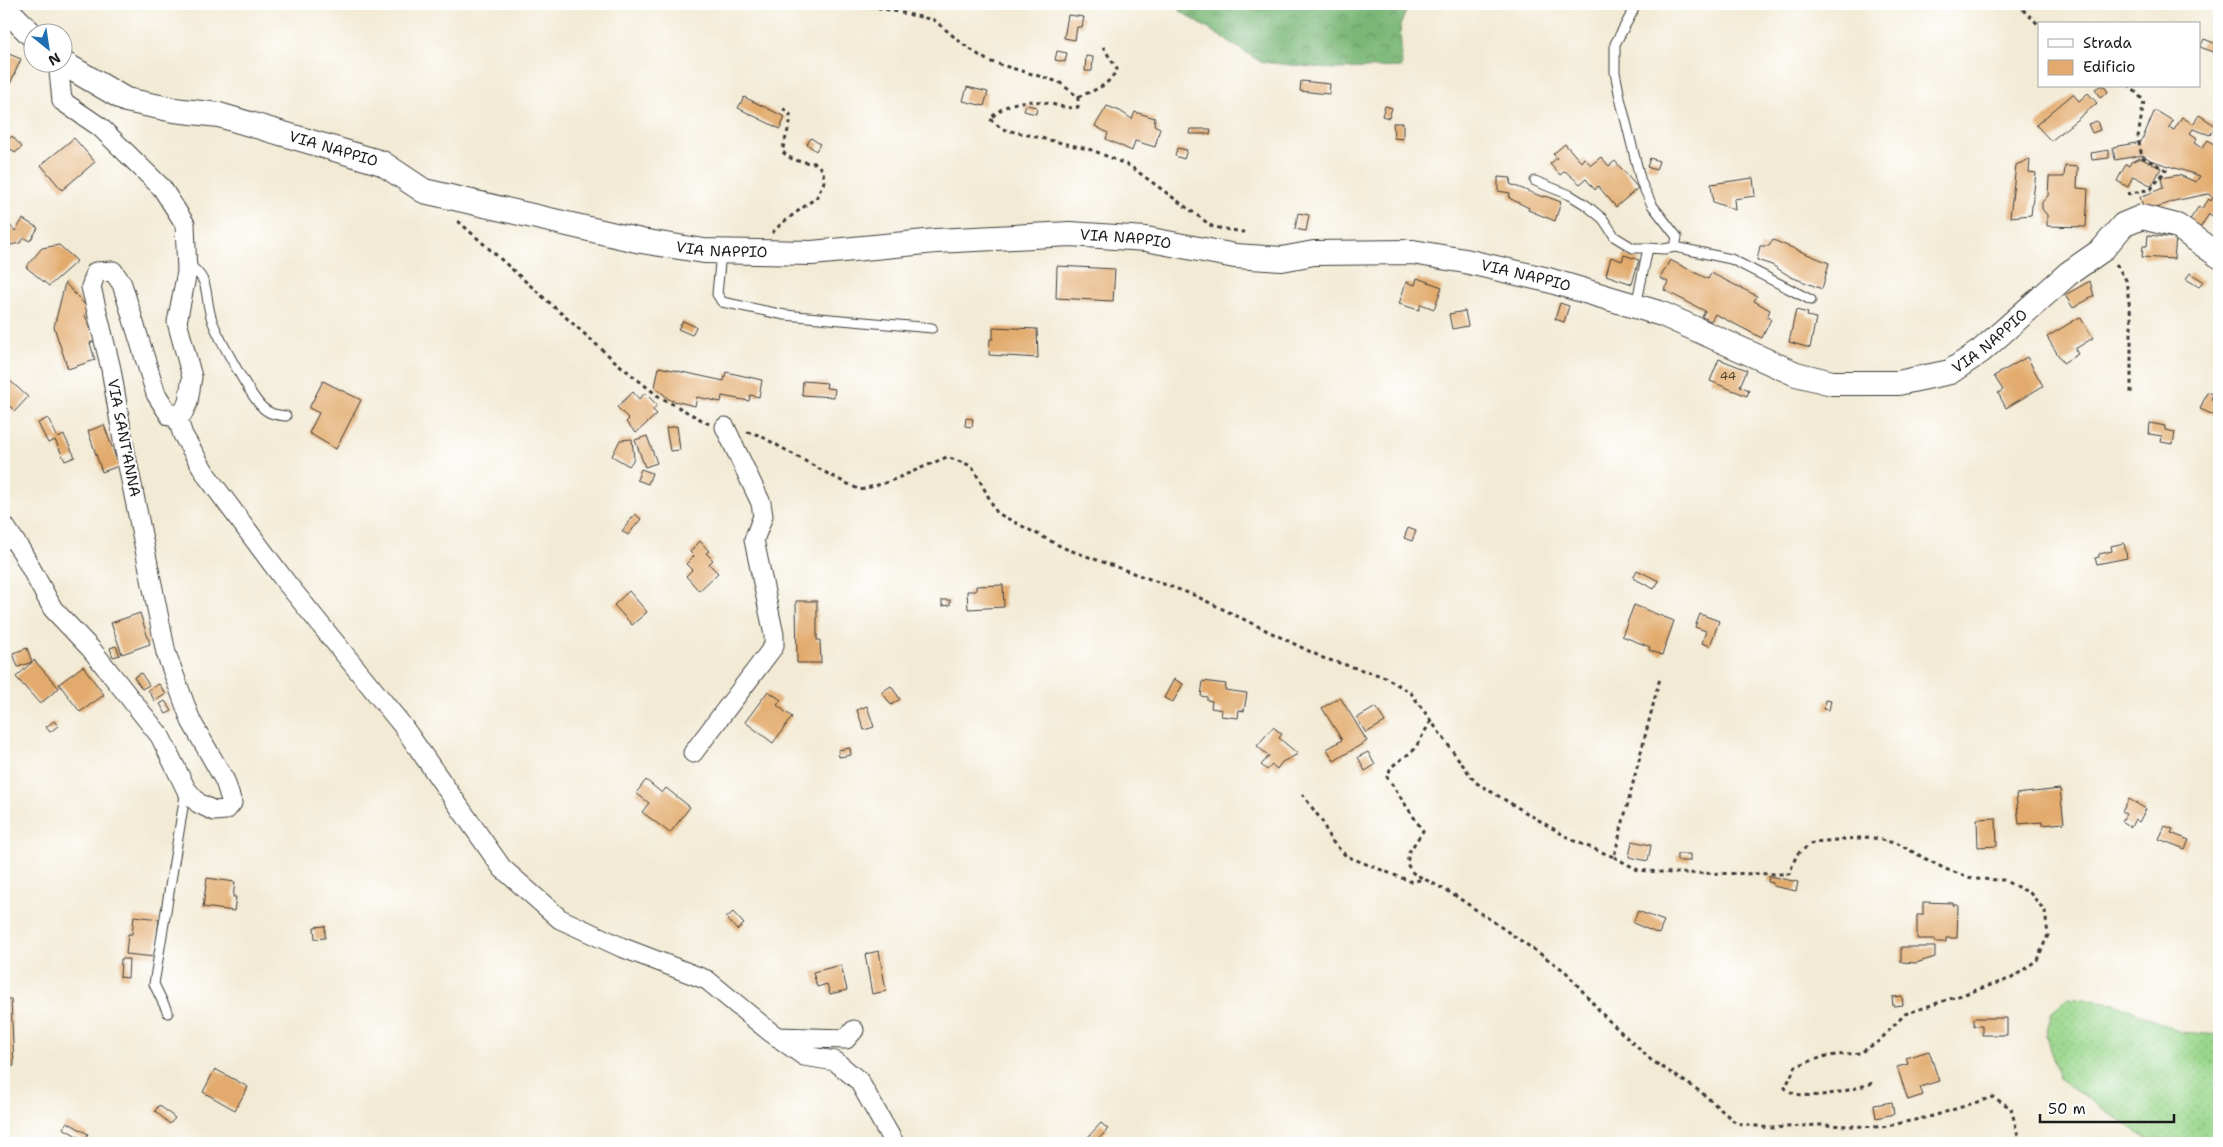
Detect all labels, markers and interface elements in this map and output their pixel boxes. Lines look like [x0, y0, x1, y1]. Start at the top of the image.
north arrow [22, 22, 72, 72]
legend [2038, 22, 2200, 88]
text: Strada [2083, 33, 2132, 53]
text: N [45, 49, 64, 70]
text: Edificio [2083, 57, 2135, 77]
street label: VIA NAPPIO [287, 126, 380, 171]
street label: VIA NAPPIO [1079, 225, 1173, 254]
street label: VIA NAPPIO [674, 237, 768, 262]
street label: VIA NAPPIO [1479, 255, 1573, 296]
street label: VIA NAPPIO [1948, 305, 2032, 378]
house number: 44 [1720, 368, 1736, 384]
street label: VIA SANT'ANNA [103, 377, 145, 499]
scale bar [2040, 1092, 2174, 1124]
text: 50 m [2048, 1099, 2086, 1119]

